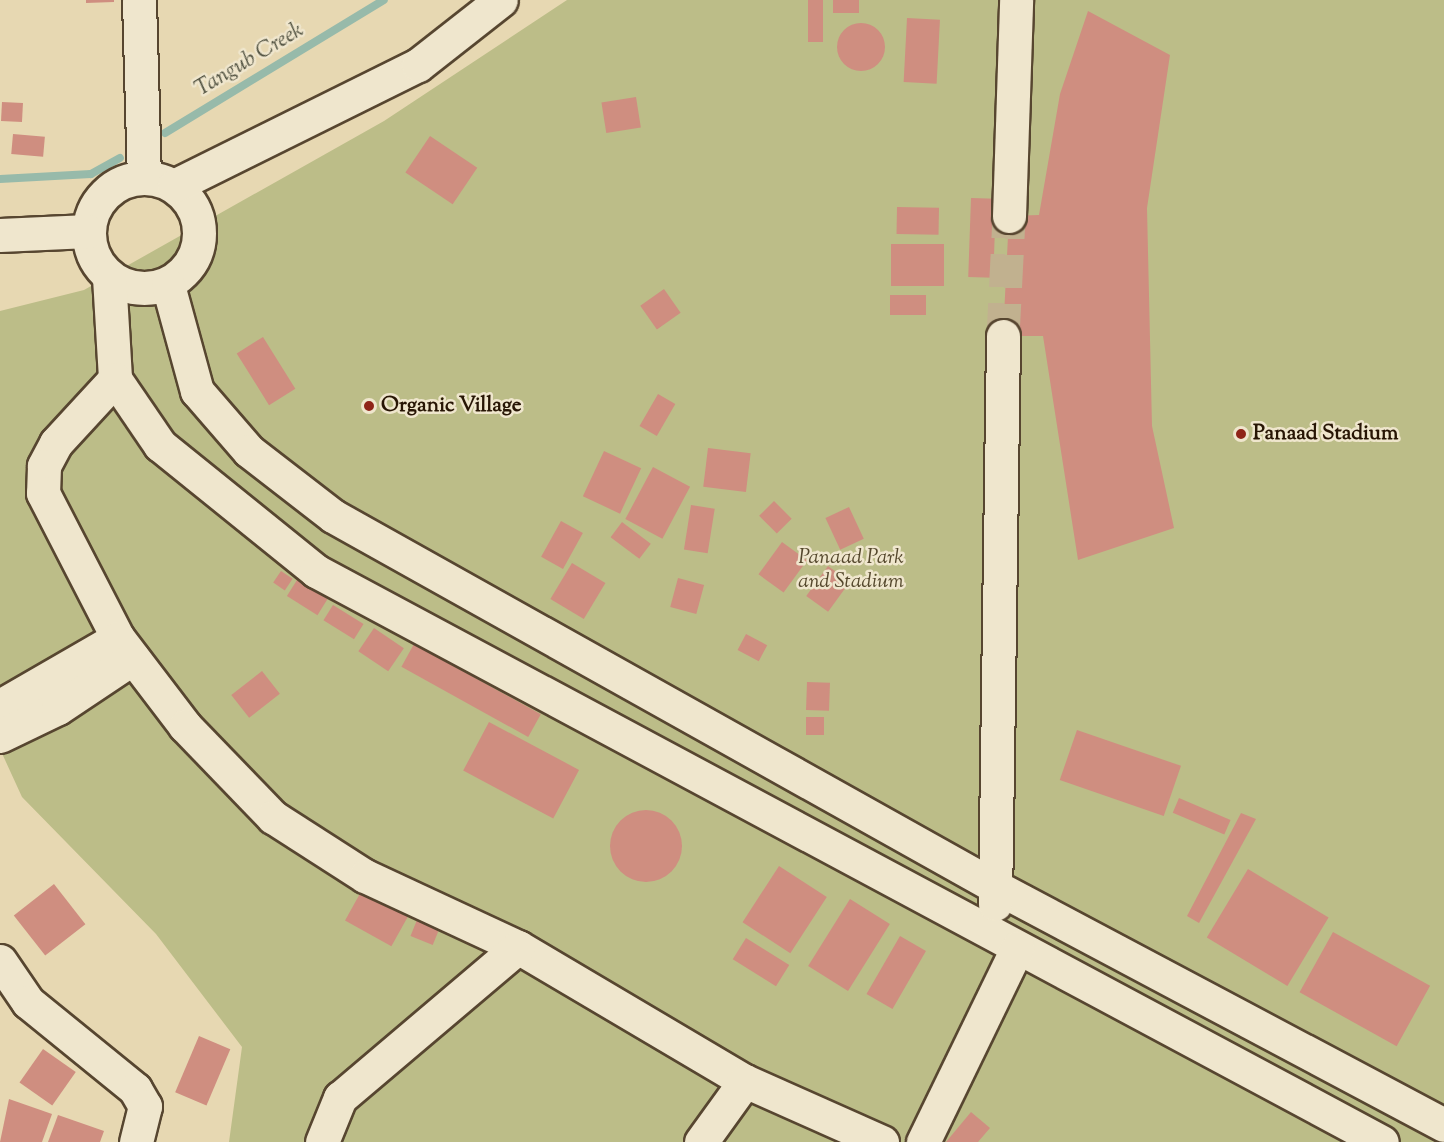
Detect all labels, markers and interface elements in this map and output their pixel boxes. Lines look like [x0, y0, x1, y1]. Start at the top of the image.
water label: Tangub Creek [191, 18, 309, 104]
place label: Organic Village [381, 393, 522, 419]
marker: Organic Village [362, 399, 376, 413]
place label: Panaad Stadium [1253, 421, 1398, 447]
marker: Panaad Stadium [1234, 427, 1248, 441]
park label: Panaad Park and Stadium [798, 545, 904, 595]

